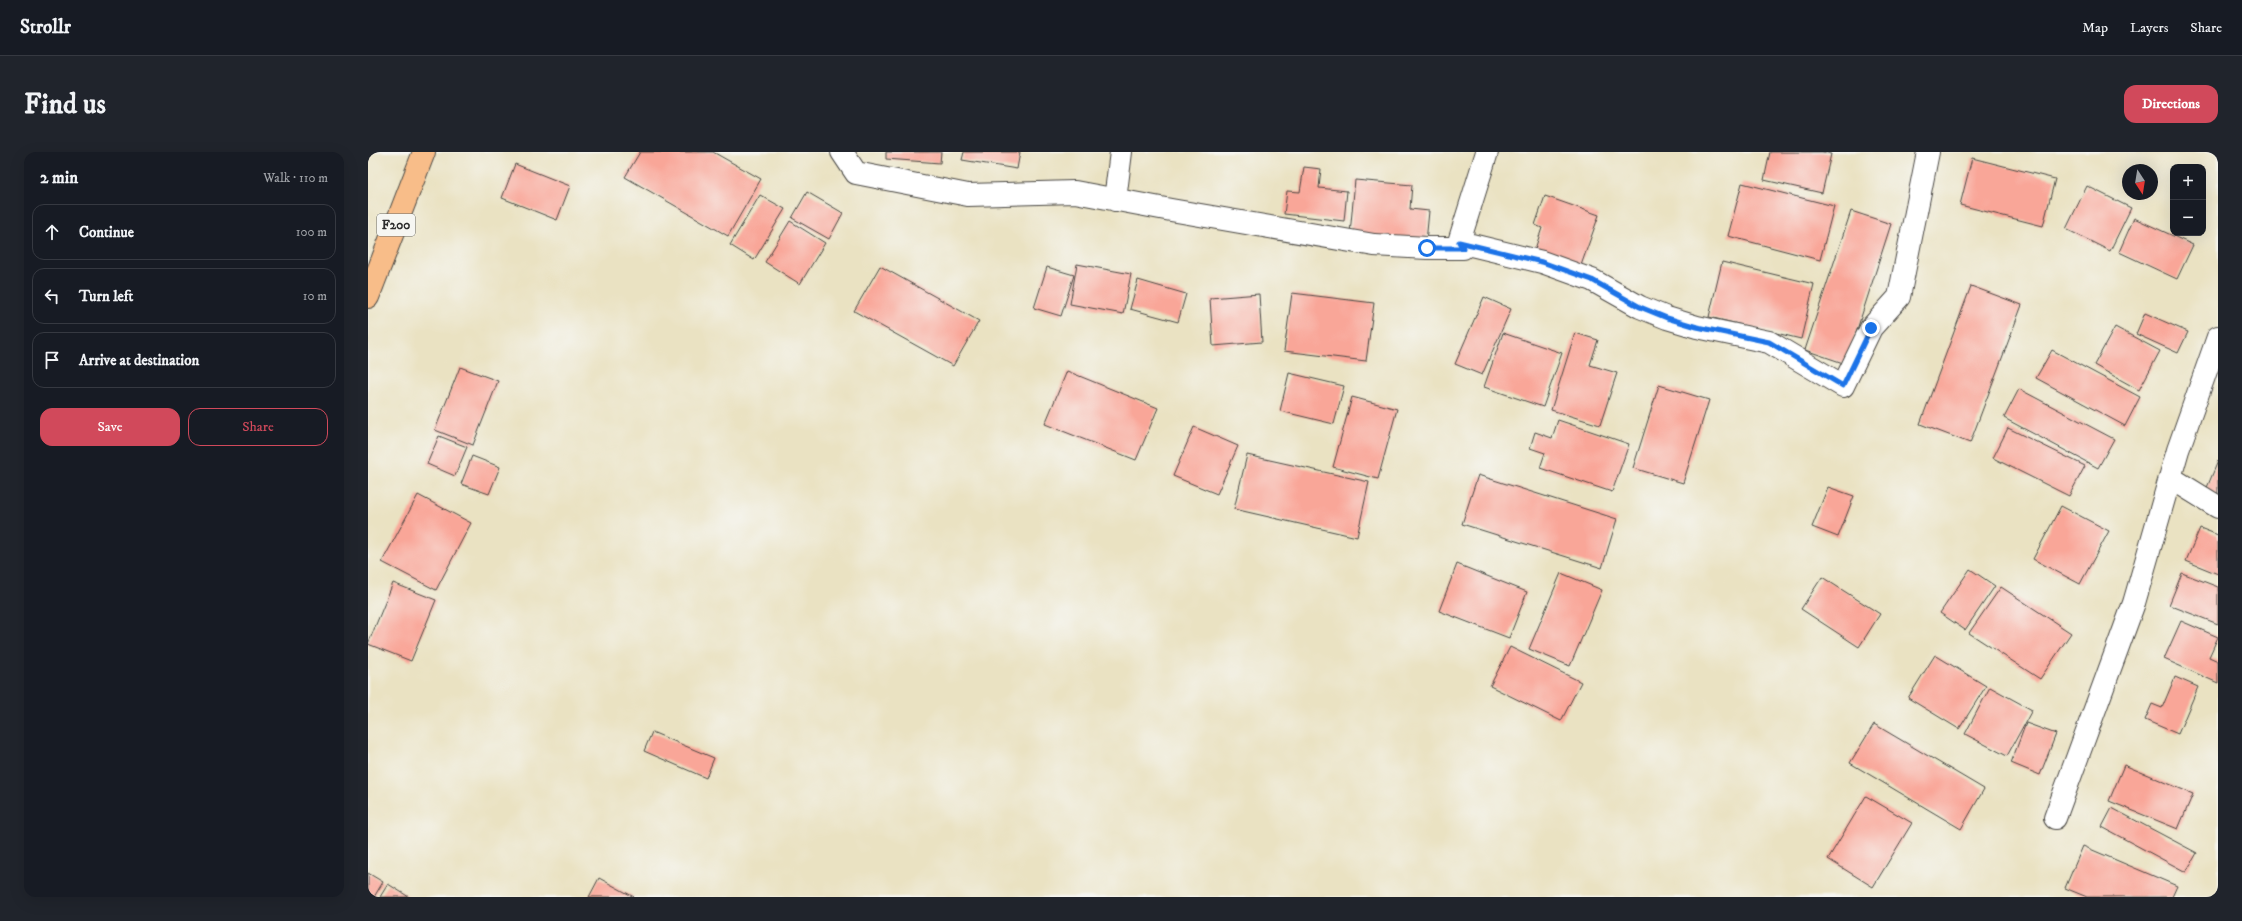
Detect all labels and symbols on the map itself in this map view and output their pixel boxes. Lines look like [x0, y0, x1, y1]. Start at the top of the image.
north arrow [2122, 164, 2158, 200]
road number: F200 [377, 214, 415, 236]
route start [1418, 239, 1436, 257]
route end [1862, 319, 1880, 337]

